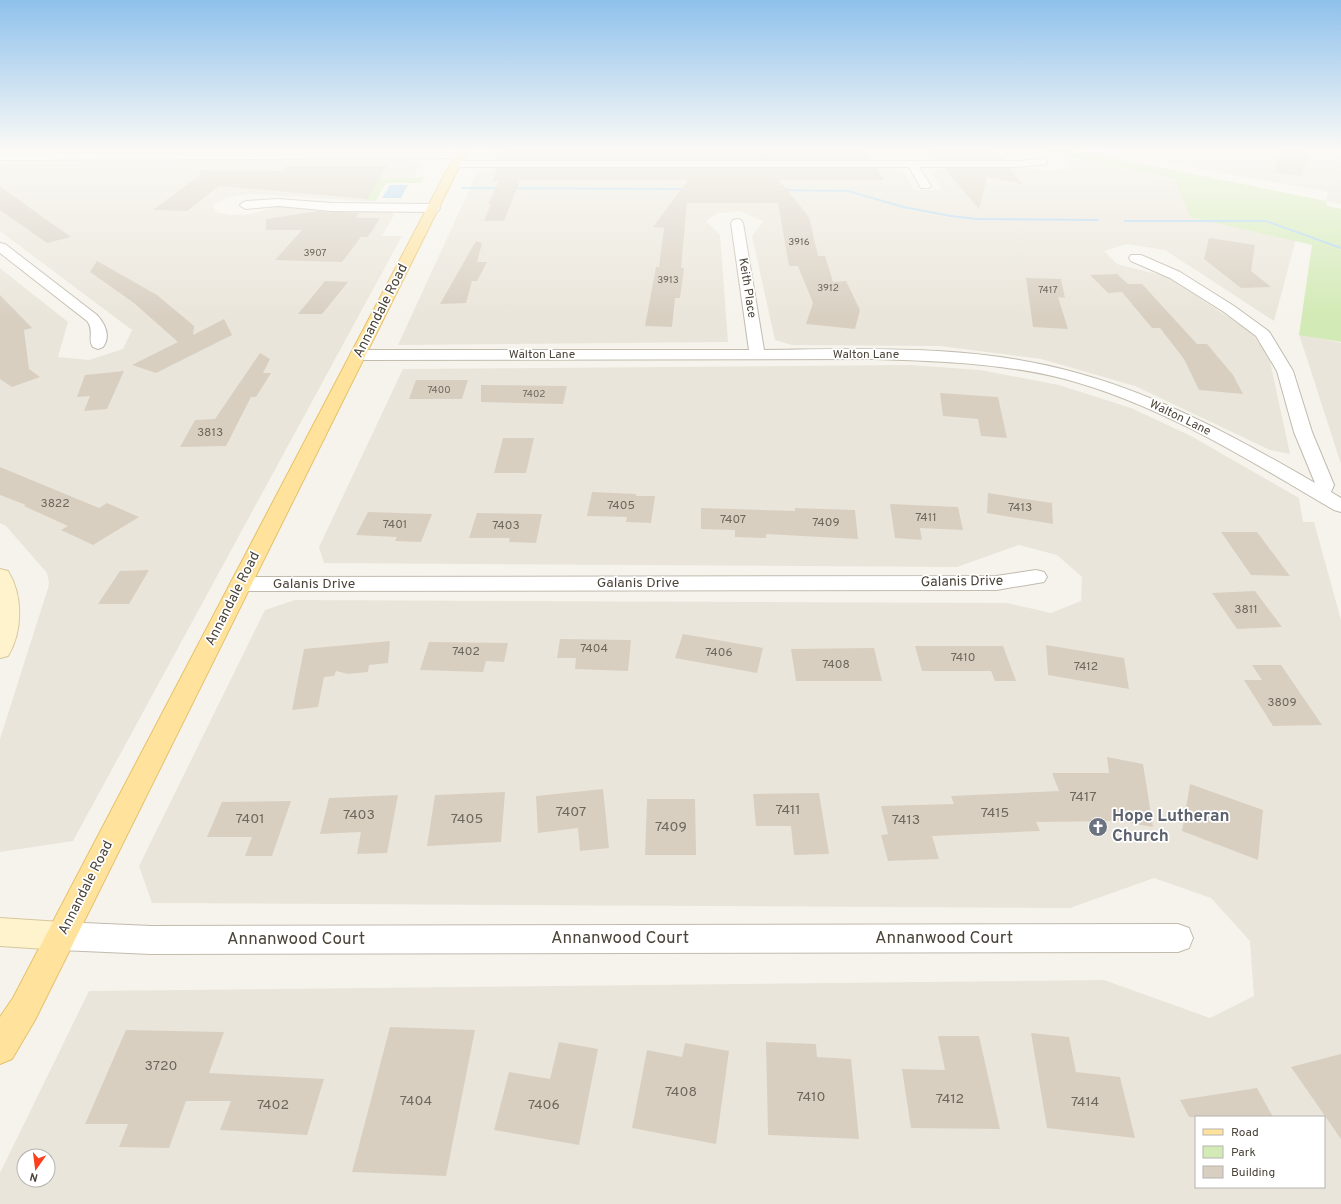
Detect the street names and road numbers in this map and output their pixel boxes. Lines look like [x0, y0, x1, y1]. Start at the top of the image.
street label: Keith Place [734, 257, 760, 319]
street label: Annandale Road [350, 261, 412, 361]
street label: Walton Lane [509, 347, 575, 363]
street label: Walton Lane [833, 347, 899, 363]
street label: Walton Lane [1147, 396, 1213, 440]
street label: Annandale Road [202, 549, 264, 649]
street label: Galanis Drive [921, 573, 1003, 591]
street label: Galanis Drive [597, 575, 679, 592]
street label: Galanis Drive [273, 576, 355, 593]
street label: Annandale Road [55, 838, 117, 938]
street label: Annanwood Court [551, 928, 689, 950]
street label: Annanwood Court [875, 928, 1013, 950]
street label: Annanwood Court [227, 929, 365, 951]

